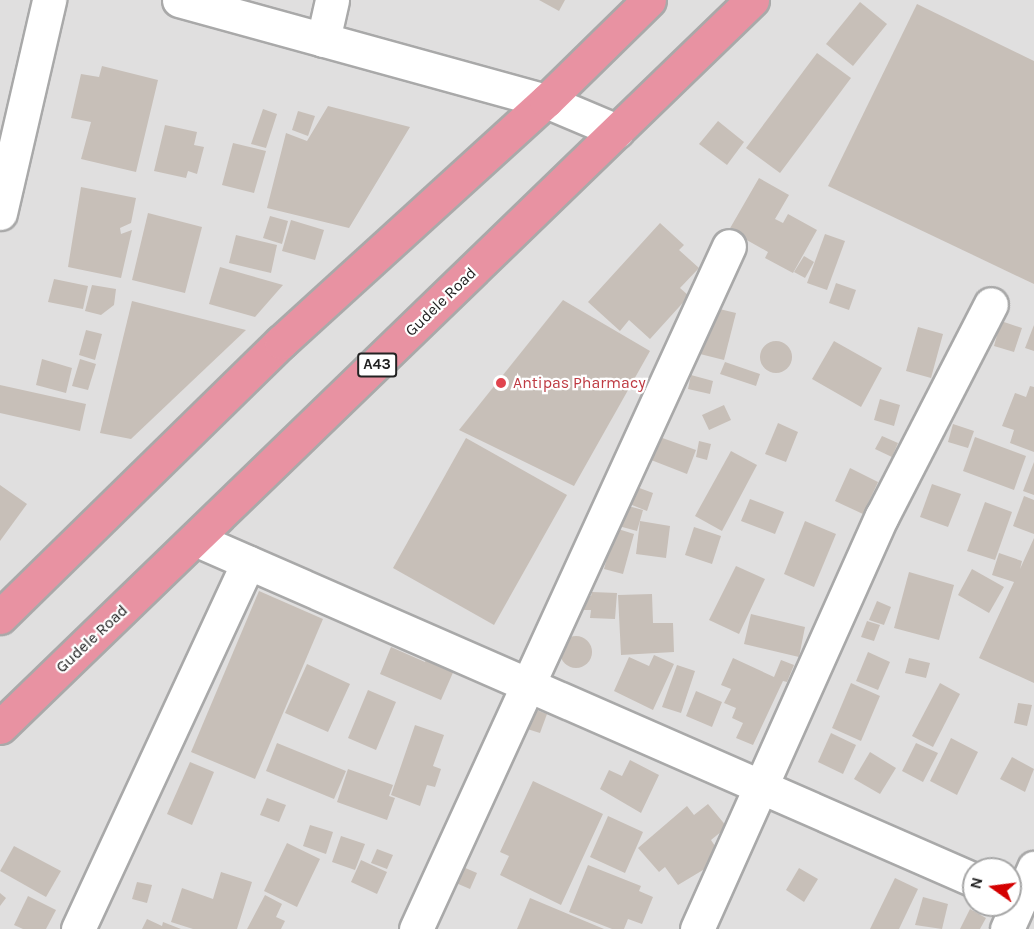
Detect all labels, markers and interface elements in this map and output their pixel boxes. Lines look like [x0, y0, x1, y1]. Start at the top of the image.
street label: Gudele Road [402, 263, 480, 341]
road number: A43 [356, 353, 398, 377]
place label: Antipas Pharmacy [513, 373, 646, 393]
marker: Antipas Pharmacy [494, 376, 508, 390]
street label: Gudele Road [52, 601, 132, 677]
north arrow [962, 857, 1022, 917]
text: N [965, 875, 987, 891]

